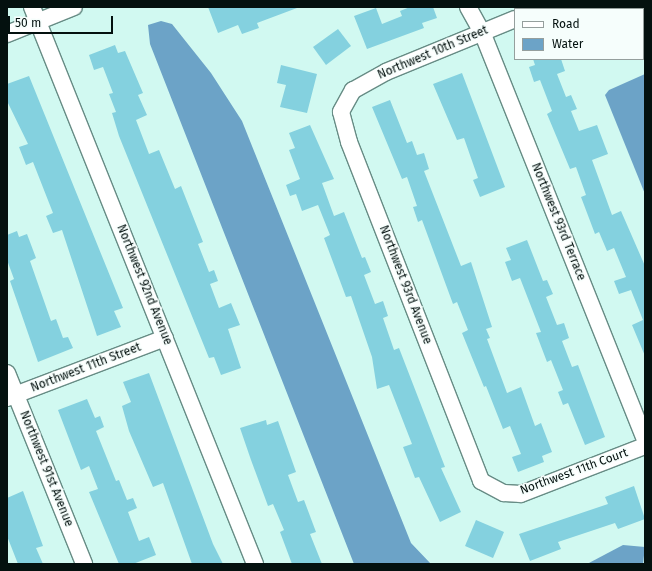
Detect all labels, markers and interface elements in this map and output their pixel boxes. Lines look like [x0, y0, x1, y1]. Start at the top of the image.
scale bar [10, 8, 115, 34]
legend [514, 8, 644, 60]
text: 50 m [15, 16, 41, 30]
text: Road [552, 17, 580, 31]
street label: Northwest 10th Street [376, 23, 490, 83]
text: Water [552, 37, 583, 51]
street label: Northwest 93rd Terrace [528, 161, 588, 283]
street label: Northwest 92nd Avenue [113, 223, 175, 347]
street label: Northwest 93rd Avenue [376, 224, 434, 346]
street label: Northwest 11th Street [29, 340, 143, 396]
street label: Northwest 91st Avenue [16, 409, 76, 529]
street label: Northwest 11th Court [518, 446, 630, 498]

